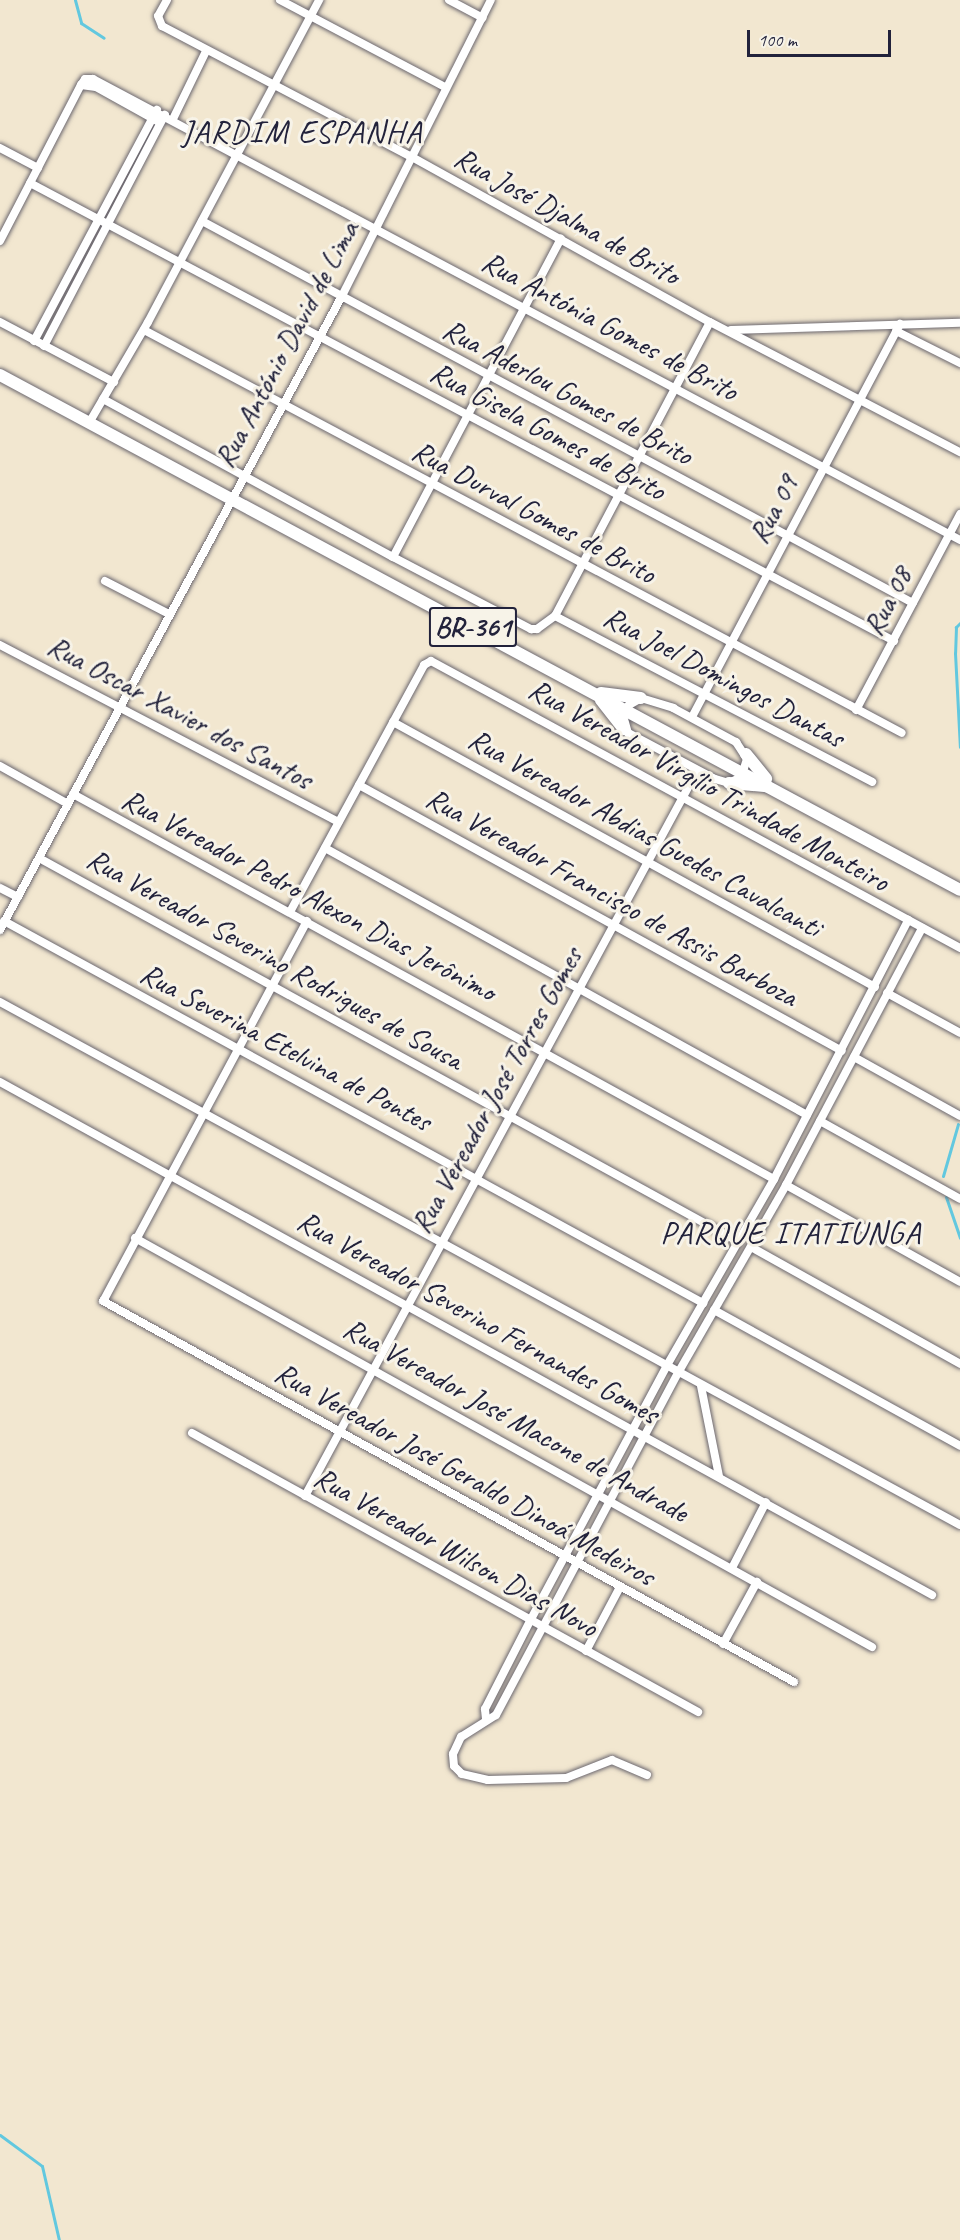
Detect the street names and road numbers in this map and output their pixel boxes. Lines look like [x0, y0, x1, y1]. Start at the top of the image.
street label: Rua José Djalma de Brito [448, 139, 686, 293]
street label: Rua António David de Lima [206, 215, 366, 473]
street label: Rua Antónia Gomes de Brito [476, 244, 744, 408]
street label: Rua Aderlou Gomes de Brito [437, 311, 699, 473]
street label: Rua Gisela Gomes de Brito [424, 354, 672, 508]
street label: Rua Durval Gomes de Brito [406, 433, 662, 591]
street label: Rua 09 [740, 468, 806, 550]
street label: Rua 08 [854, 560, 920, 642]
street label: Rua Joel Domingos Dantas [598, 599, 850, 755]
road number: BR-361 [428, 602, 518, 652]
street label: Rua Oscar Xavier dos Santos [41, 627, 319, 797]
street label: Rua Vereador Virgílio Trindade Monteiro [523, 671, 895, 899]
street label: Rua Vereador Abdias Guedes Cavalcanti [462, 721, 828, 945]
street label: Rua Vereador Francisco de Assis Barboza [419, 779, 805, 1015]
street label: Rua Vereador Pedro Alexon Dias Jerônimo [116, 781, 502, 1009]
street label: Rua Vereador Severino Rodrigues de Sousa [81, 840, 469, 1078]
street label: Rua Vereador José Torres Gomes [402, 941, 590, 1239]
street label: Rua Severina Etelvina de Pontes [134, 955, 438, 1139]
street label: Rua Vereador Severino Fernandes Gomes [291, 1203, 665, 1431]
street label: Rua Vereador José Macone de Andrade [337, 1310, 695, 1530]
street label: Rua Vereador José Geraldo Dinoá Medeiros [269, 1354, 661, 1594]
street label: Rua Vereador Wilson Dias Novo [308, 1459, 604, 1645]

